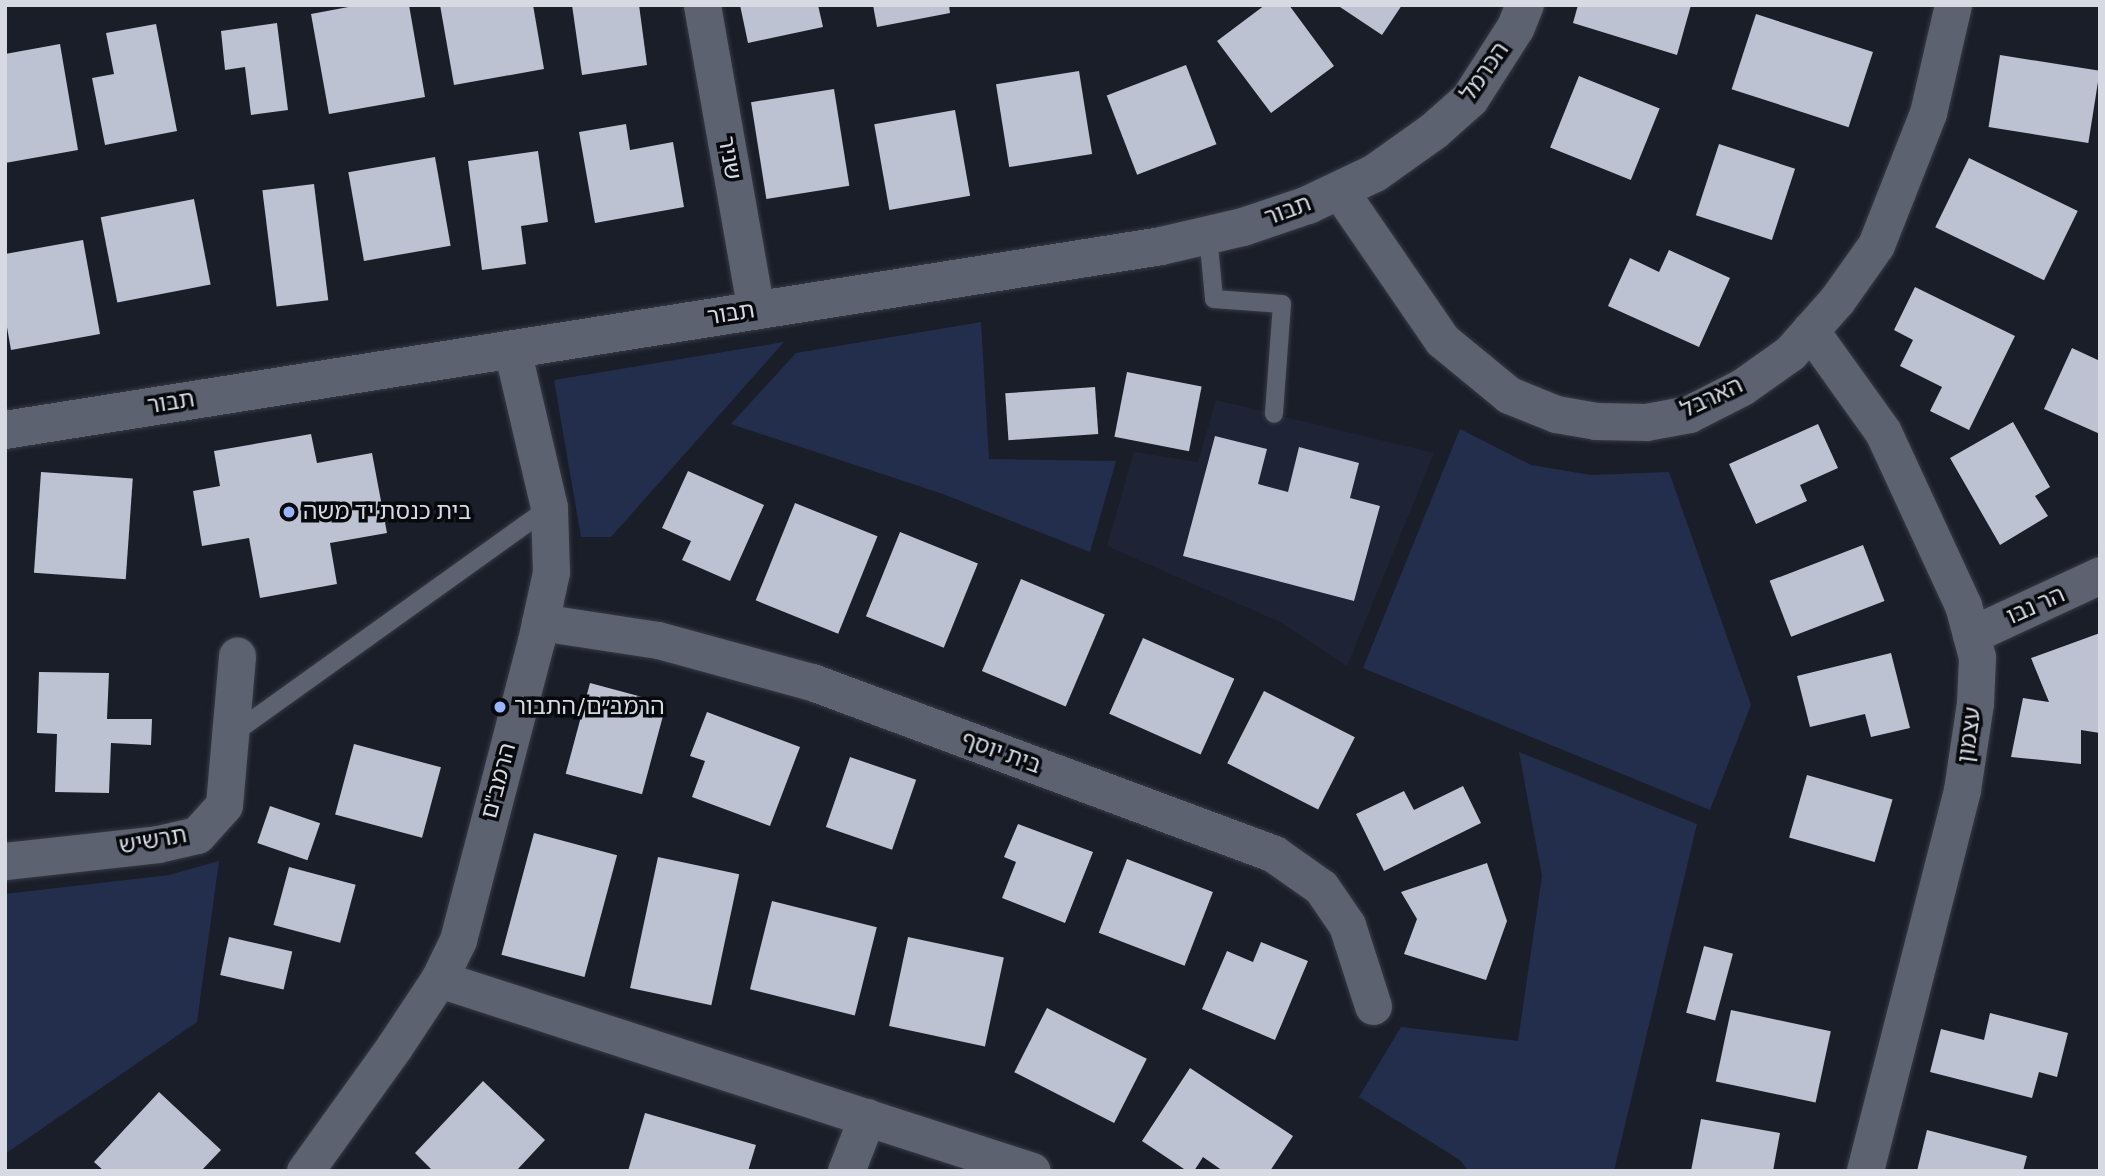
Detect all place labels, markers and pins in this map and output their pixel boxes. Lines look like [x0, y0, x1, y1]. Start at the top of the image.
place label: בית כנסת יד משה [303, 498, 471, 526]
marker: בית כנסת יד משה [281, 504, 297, 520]
place label: הרמב״ם/התבור [514, 693, 665, 721]
marker: הרמב״ם/התבור [492, 699, 508, 715]

